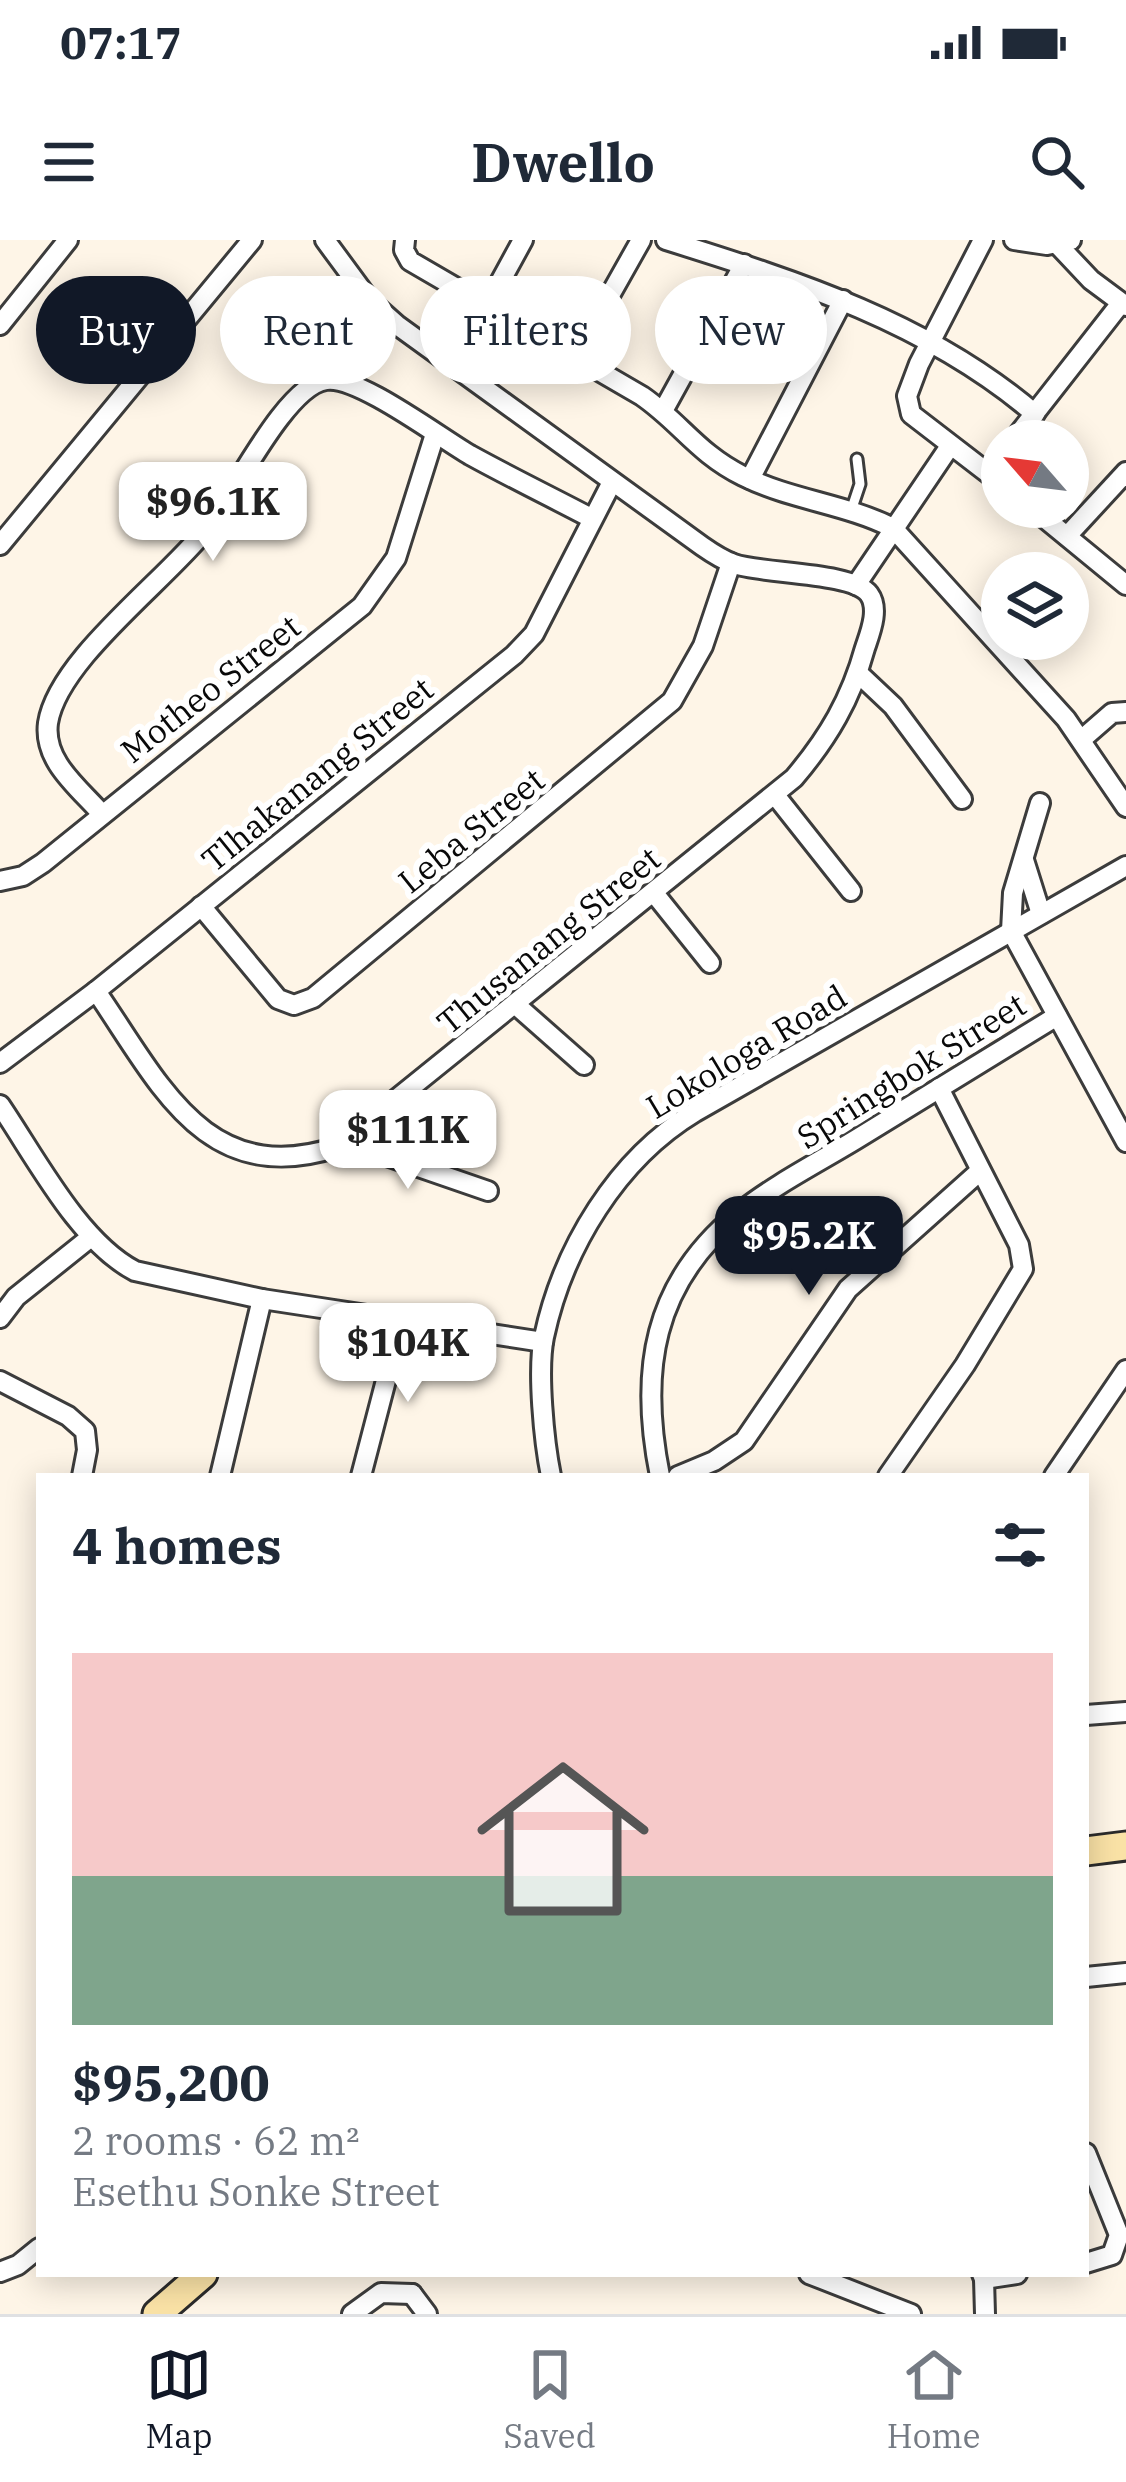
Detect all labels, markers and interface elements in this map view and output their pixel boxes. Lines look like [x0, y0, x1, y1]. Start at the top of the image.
text: 07:17 [60, 13, 182, 71]
text: Dwello [471, 127, 655, 197]
icon: menu [36, 129, 102, 195]
icon: search [1024, 129, 1090, 195]
chip: Buy [36, 276, 196, 384]
chip: Rent [220, 276, 396, 384]
chip: Filters [420, 276, 631, 384]
chip: New [655, 276, 827, 384]
north arrow [981, 420, 1089, 528]
map controls [981, 420, 1089, 660]
pin: $96.1K [115, 462, 311, 564]
text: $96.1K [146, 475, 280, 526]
button: layers [981, 552, 1089, 660]
street label: Motheo Street [112, 604, 308, 772]
street label: Tlhakanang Street [192, 667, 442, 881]
street label: Leba Street [389, 758, 553, 902]
street label: Thusanang Street [428, 837, 668, 1043]
street label: Lokologa Road [638, 974, 854, 1128]
street label: Springbok Street [789, 982, 1033, 1158]
pin: $111K [324, 1090, 492, 1192]
text: $111K [346, 1103, 470, 1154]
pin: $95.2K [711, 1196, 907, 1298]
text: $95.2K [742, 1209, 876, 1260]
pin: $104K [324, 1303, 492, 1405]
text: $104K [346, 1316, 470, 1367]
text: 4 homes [72, 1512, 282, 1578]
icon: filters [987, 1512, 1053, 1578]
icon: home [455, 1731, 671, 1947]
text: $95,200 [72, 2049, 270, 2115]
text: 2 rooms · 62 m² [72, 2115, 360, 2166]
text: Esethu Sonke Street [72, 2166, 440, 2217]
tab: Map [145, 2342, 213, 2457]
tab: Saved [503, 2342, 596, 2457]
tab: Home [887, 2342, 981, 2457]

